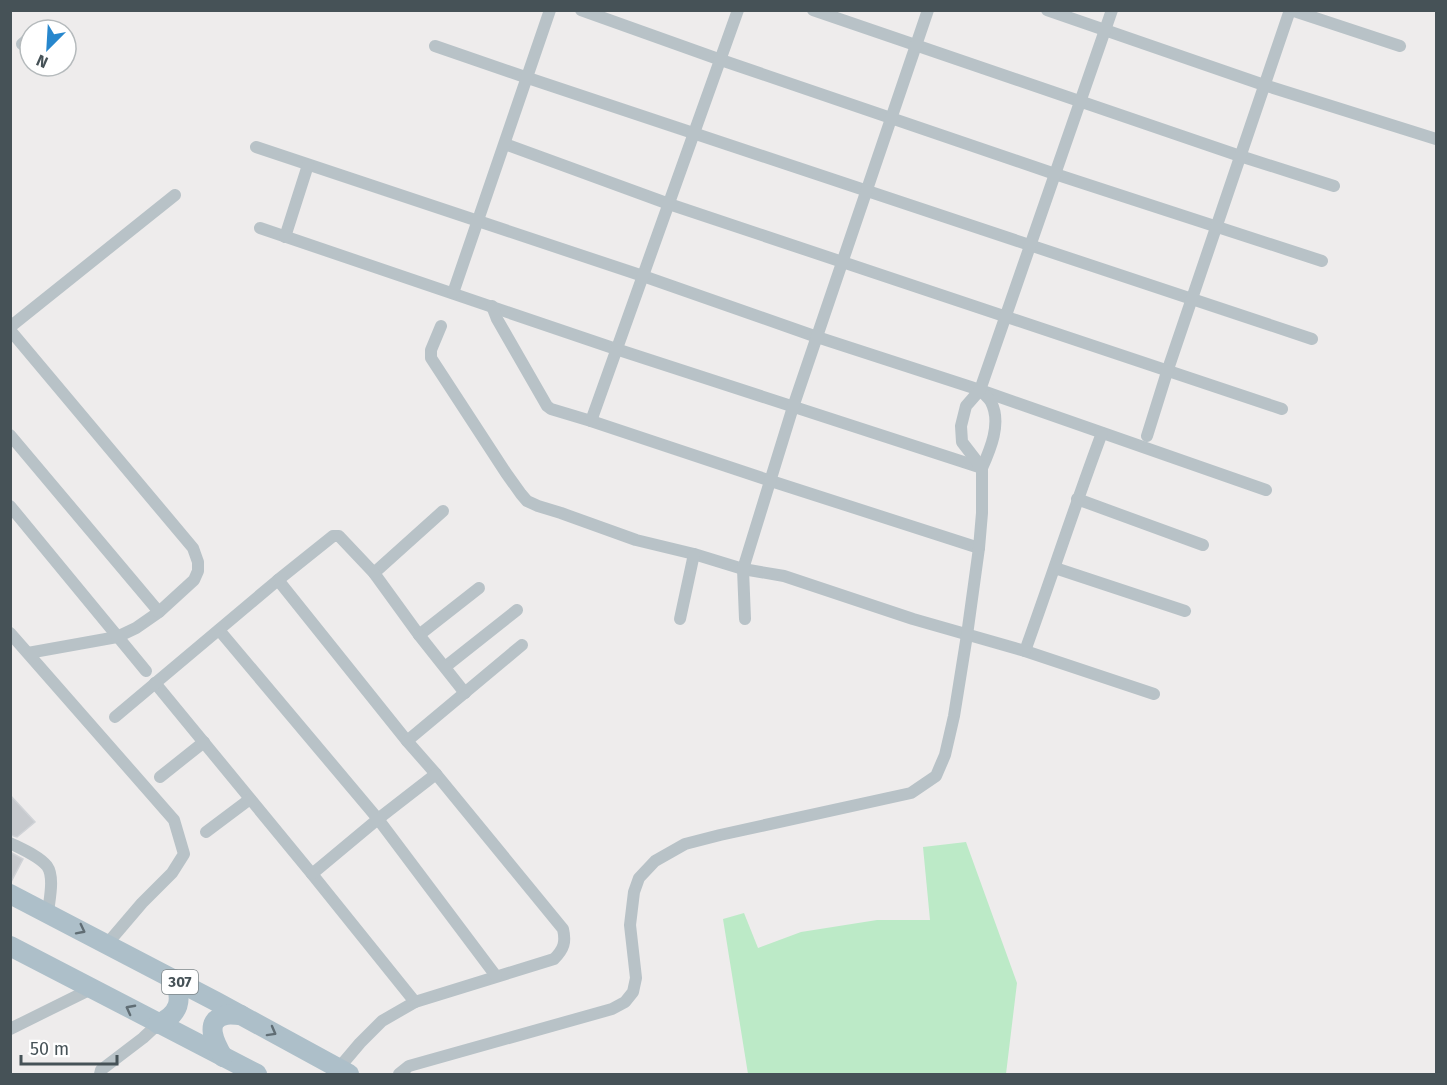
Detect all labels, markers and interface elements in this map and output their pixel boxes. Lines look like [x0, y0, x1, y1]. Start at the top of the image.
north arrow [18, 18, 78, 78]
text: N [33, 50, 51, 72]
one-way arrow [75, 923, 86, 935]
road number: 307 [162, 970, 198, 994]
one-way arrow [126, 1005, 137, 1016]
one-way arrow [265, 1025, 276, 1036]
scale bar [21, 1028, 117, 1066]
text: 50 m [30, 1038, 69, 1060]

